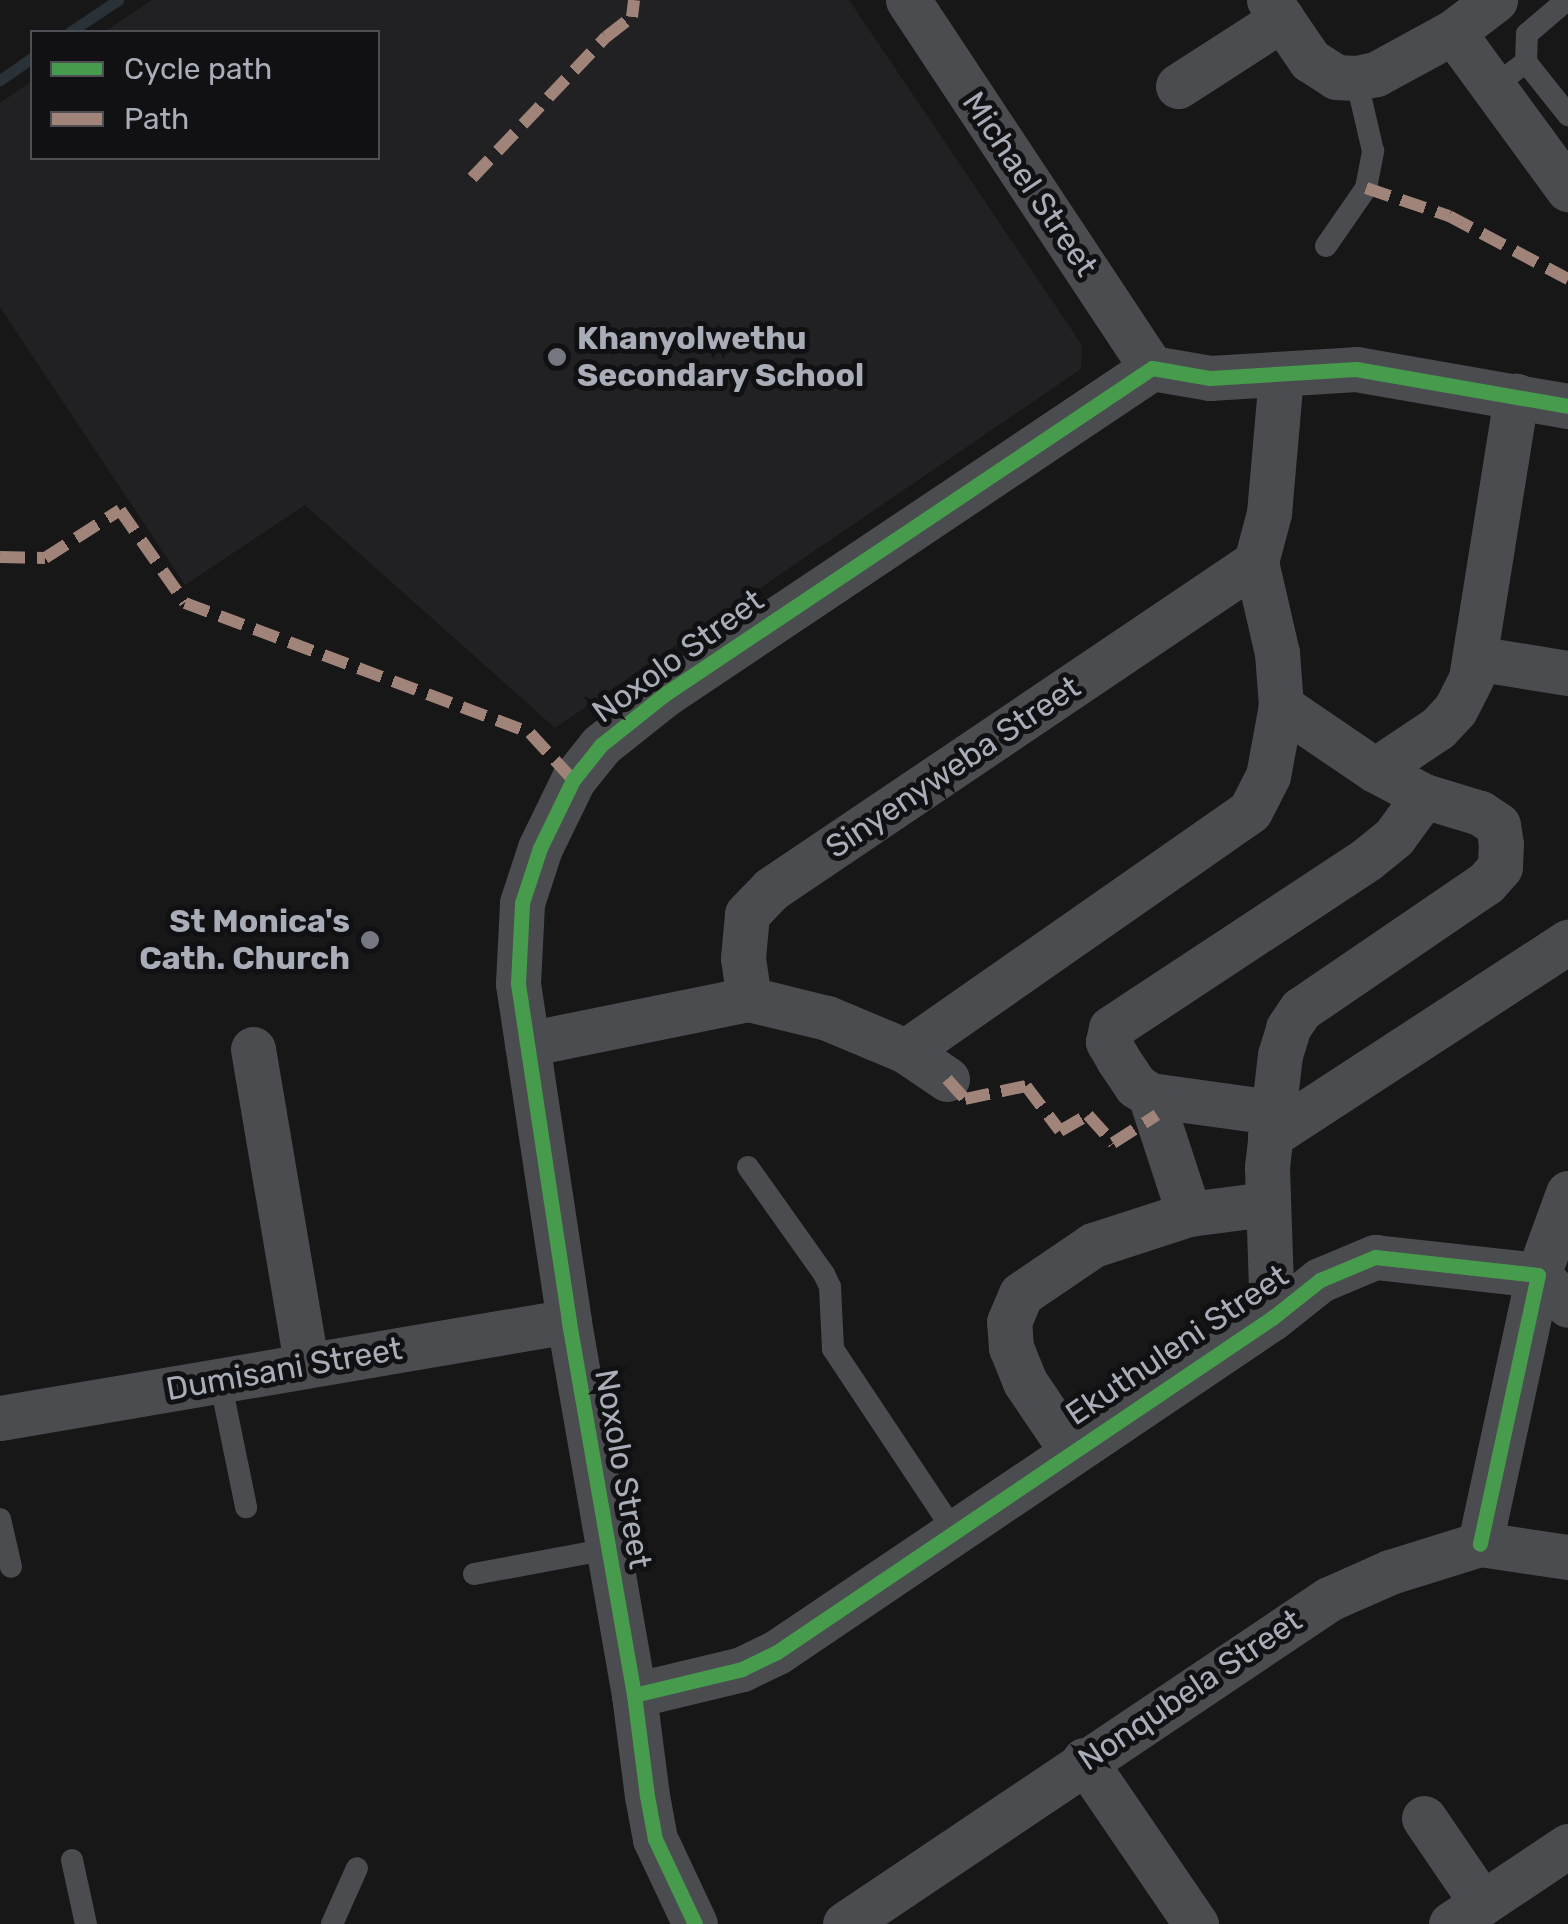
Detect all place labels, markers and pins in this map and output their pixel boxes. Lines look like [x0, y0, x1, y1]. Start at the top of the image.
place label: Khanyolwethu Secondary School [577, 320, 865, 395]
marker: Khanyolwethu Secondary School [546, 346, 568, 368]
place label: St Monica's Cath. Church [139, 903, 350, 978]
marker: St Monica's Cath. Church [359, 929, 381, 951]

